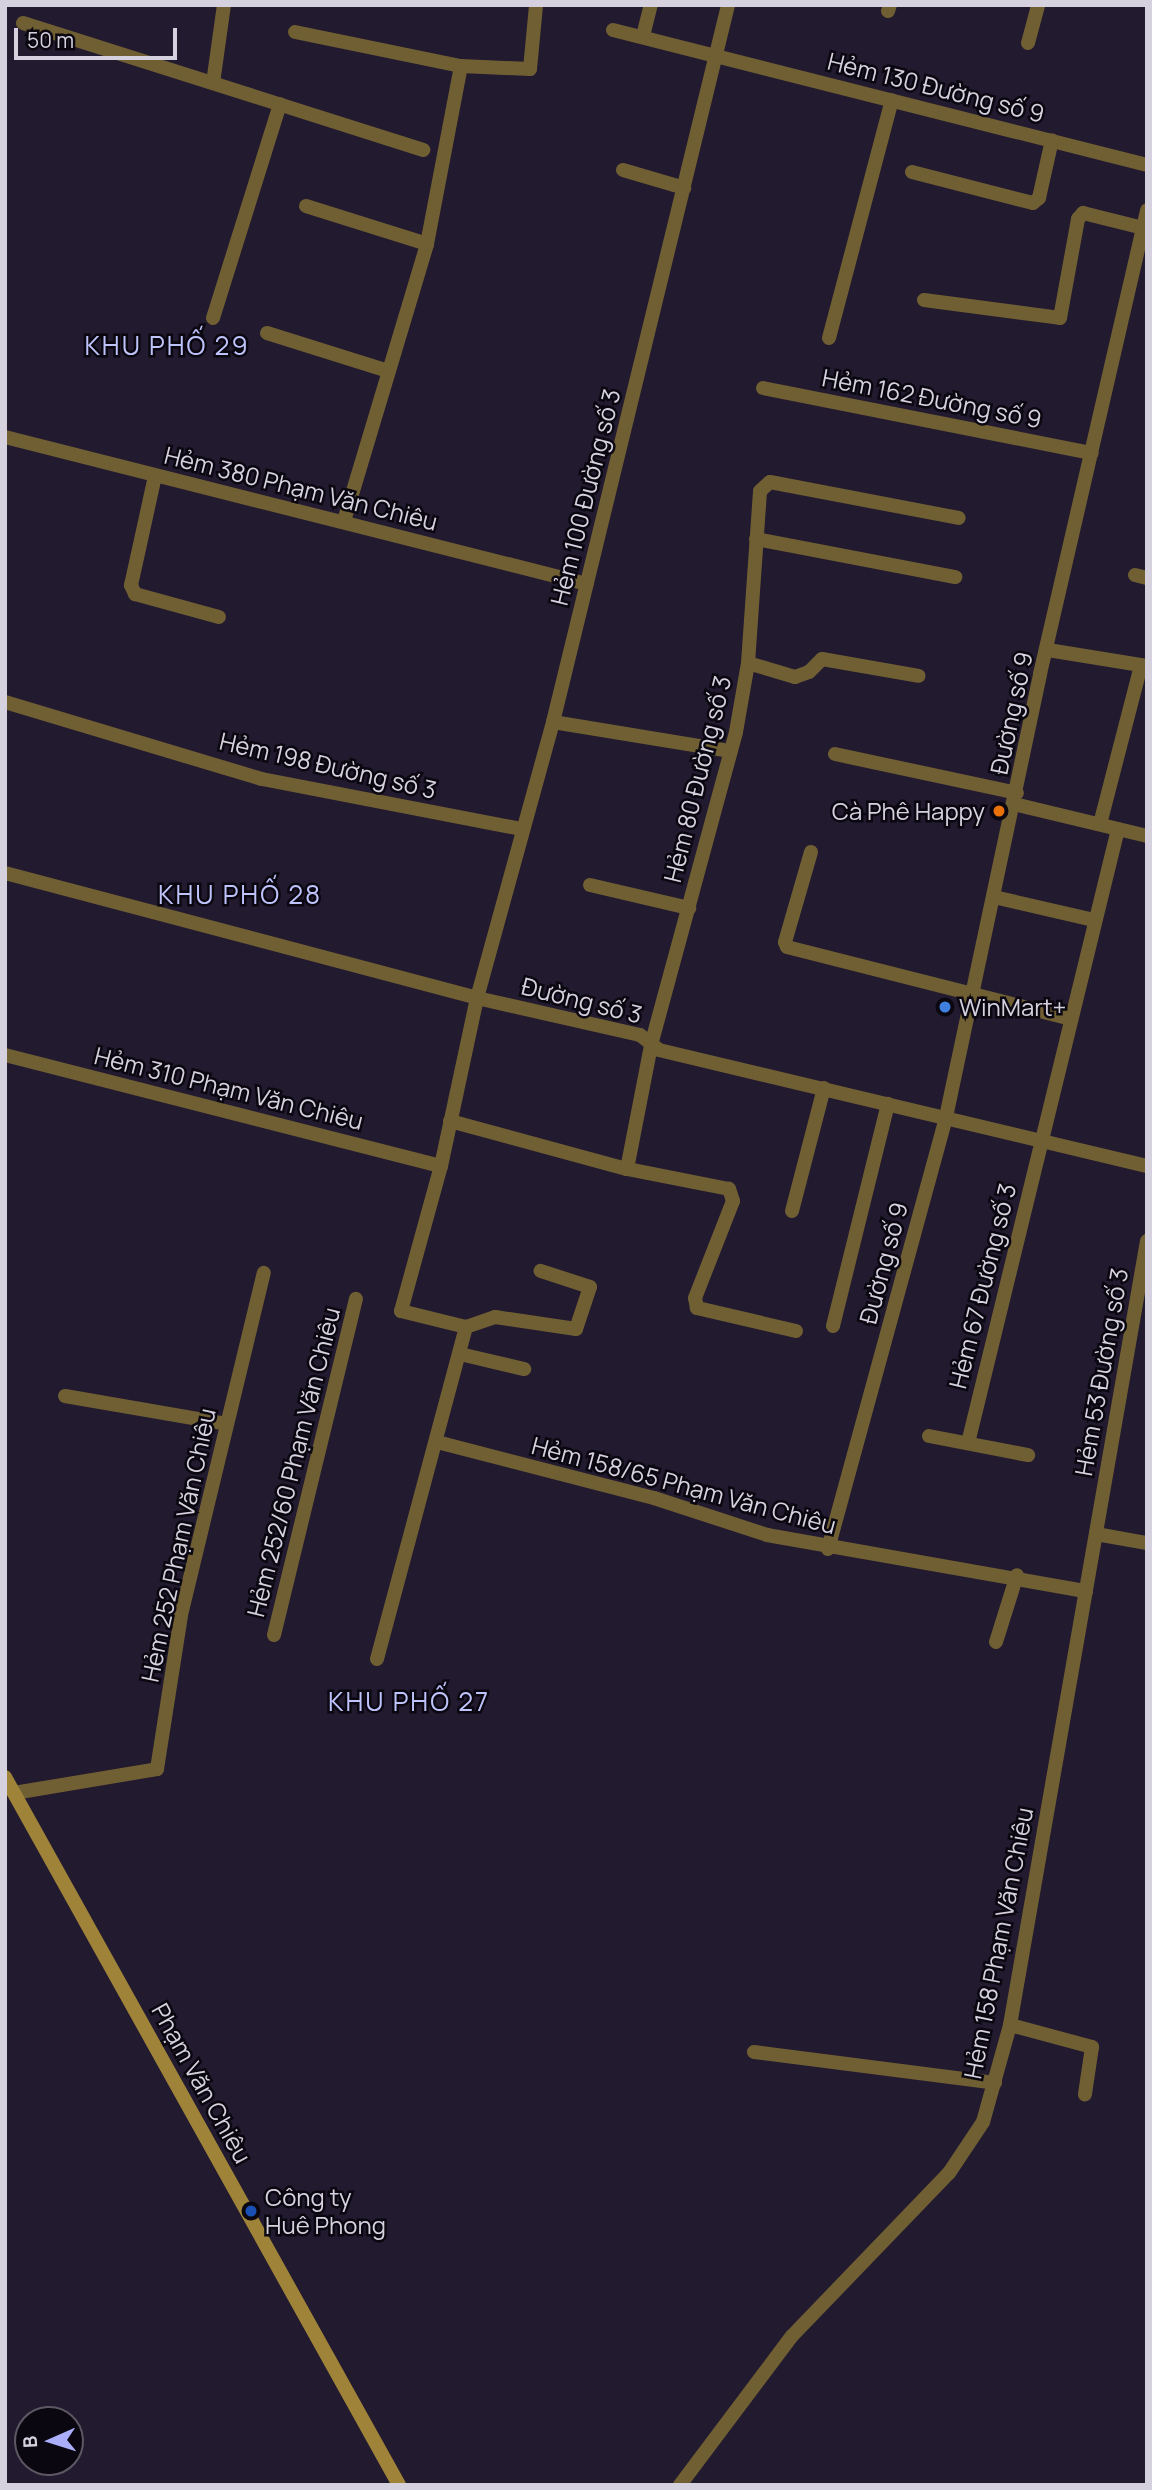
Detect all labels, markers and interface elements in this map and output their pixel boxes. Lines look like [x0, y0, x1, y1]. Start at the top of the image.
scale bar [18, 14, 180, 58]
text: 50 m [27, 26, 74, 54]
street label: Hẻm 130 Đường số 9 [825, 46, 1047, 128]
district label: KHU PHỐ 29 [86, 330, 248, 362]
street label: Hẻm 162 Đường số 9 [820, 363, 1044, 433]
street label: Hẻm 100 Đường số 3 [544, 386, 626, 608]
street label: Hẻm 380 Phạm Văn Chiêu [161, 440, 441, 536]
street label: Đường số 9 [984, 649, 1038, 777]
street label: Hẻm 80 Đường số 3 [657, 673, 737, 885]
street label: Hẻm 198 Đường số 3 [217, 726, 439, 804]
place label: Cà Phê Happy [832, 797, 985, 825]
marker: Cà Phê Happy [991, 803, 1007, 819]
district label: KHU PHỐ 28 [159, 879, 321, 911]
street label: Đường số 3 [519, 971, 645, 1029]
place label: WinMart+ [959, 993, 1066, 1021]
marker: WinMart+ [937, 999, 953, 1015]
street label: Hẻm 310 Phạm Văn Chiêu [92, 1041, 366, 1135]
street label: Hẻm 67 Đường số 3 [943, 1180, 1021, 1392]
street label: Đường số 9 [853, 1199, 913, 1327]
street label: Hẻm 53 Đường số 3 [1069, 1266, 1133, 1478]
street label: Hẻm 252/60 Phạm Văn Chiêu [241, 1304, 345, 1620]
street label: Hẻm 252 Phạm Văn Chiêu [135, 1405, 221, 1685]
street label: Hẻm 158/65 Phạm Văn Chiêu [529, 1430, 839, 1540]
district label: KHU PHỐ 27 [329, 1686, 489, 1718]
street label: Hẻm 158 Phạm Văn Chiêu [958, 1805, 1038, 2081]
street label: Phạm Văn Chiêu [146, 1998, 258, 2168]
place label: Công ty Huê Phong [265, 2183, 386, 2239]
marker: Công ty Huê Phong [243, 2203, 259, 2219]
north arrow [14, 2406, 84, 2476]
text: B [17, 2435, 43, 2449]

